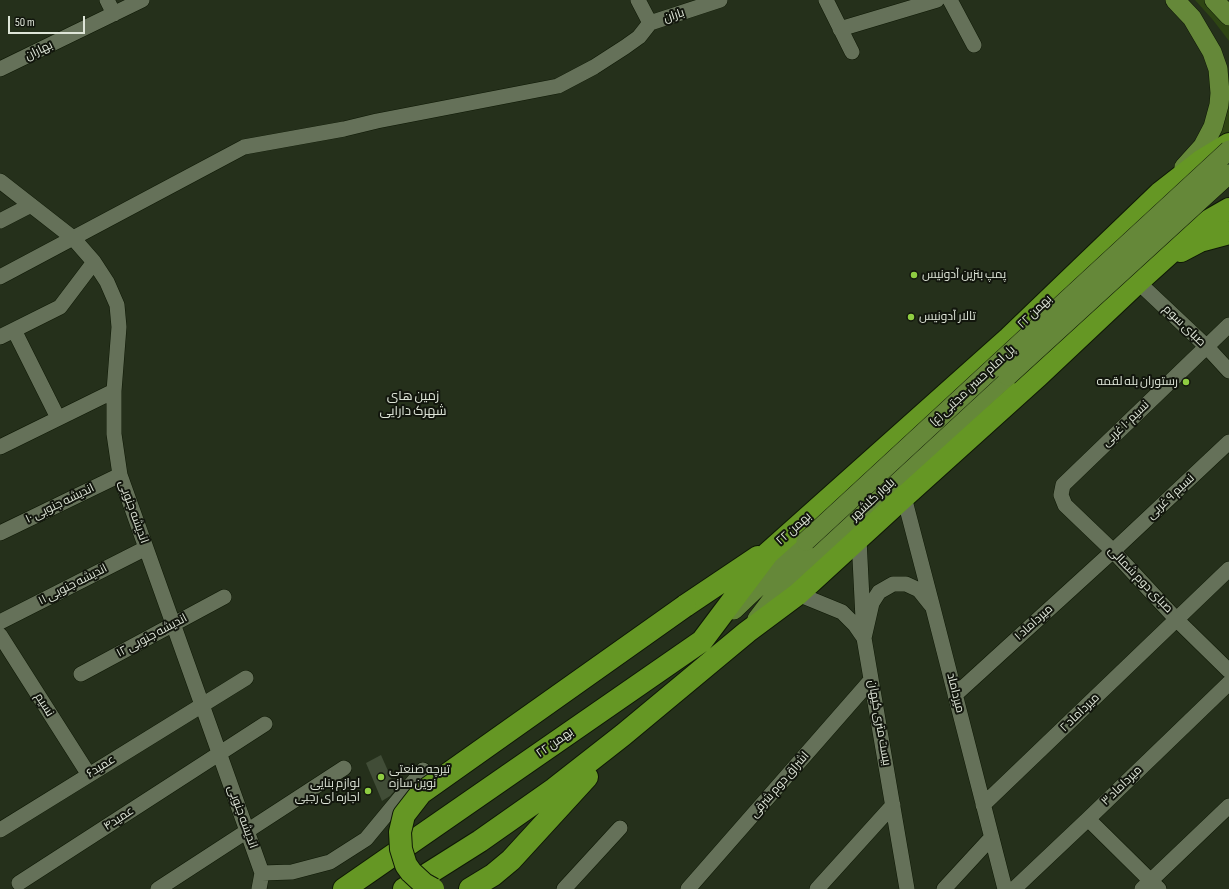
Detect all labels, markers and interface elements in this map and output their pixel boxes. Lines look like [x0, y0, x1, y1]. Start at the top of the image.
street label: باران [662, 6, 686, 26]
scale bar [10, 8, 87, 34]
text: 50 m [15, 15, 35, 30]
street label: بهاران [23, 38, 55, 64]
place label: پمپ بنزین آدونیس [922, 268, 1006, 282]
marker: پمپ بنزین آدونیس [909, 270, 919, 280]
street label: ۲۲ بهمن [1015, 292, 1055, 332]
street label: صبای سوم [1160, 302, 1208, 350]
place label: تالار آدونیس [919, 310, 976, 324]
marker: تالار آدونیس [906, 312, 916, 322]
street label: پل امام حسن مجتبی (ع) [928, 343, 1018, 429]
place label: رستوران بله لقمه [1096, 375, 1178, 389]
marker: رستوران بله لقمه [1181, 377, 1191, 387]
district label: زمین های شهرک دارایی [379, 389, 447, 420]
street label: نسیم ۱۰ غربی [1099, 398, 1153, 450]
street label: نسیم ۹ غربی [1144, 471, 1198, 523]
street label: بلوار گلشهر [848, 476, 898, 524]
street label: اندیشه جنوبی [115, 478, 151, 546]
street label: اندیشه جنوبی ۱۰ [23, 481, 97, 527]
street label: ۲۲ بهمن [774, 510, 814, 548]
street label: صبای دوم شمالی [1105, 544, 1175, 616]
street label: اندیشه جنوبی ۱۱ [36, 561, 110, 609]
street label: میرداماد ۱ [1012, 602, 1056, 644]
street label: اندیشه جنوبی ۱۲ [114, 611, 190, 661]
street label: میرداماد [943, 671, 967, 715]
street label: بیست متری کیهان [864, 679, 894, 767]
street label: نسیم [31, 691, 57, 719]
street label: میرداماد ۲ [1057, 691, 1103, 735]
street label: ۲۲ بهمن [534, 725, 576, 761]
street label: اشراق دوم شرقی [747, 749, 813, 821]
street label: عمید۶ [84, 753, 118, 781]
place label: تیرچه صنعتی نوین سازه [389, 763, 450, 791]
street label: میرداماد ۳ [1099, 763, 1145, 809]
marker: تیرچه صنعتی نوین سازه [376, 772, 386, 782]
place label: لوازم بنایی اجاره ای رجبی [295, 777, 360, 805]
street label: اندیشه جنوبی [224, 783, 260, 851]
marker: لوازم بنایی اجاره ای رجبی [363, 786, 373, 796]
street label: عمید۴ [101, 804, 137, 834]

